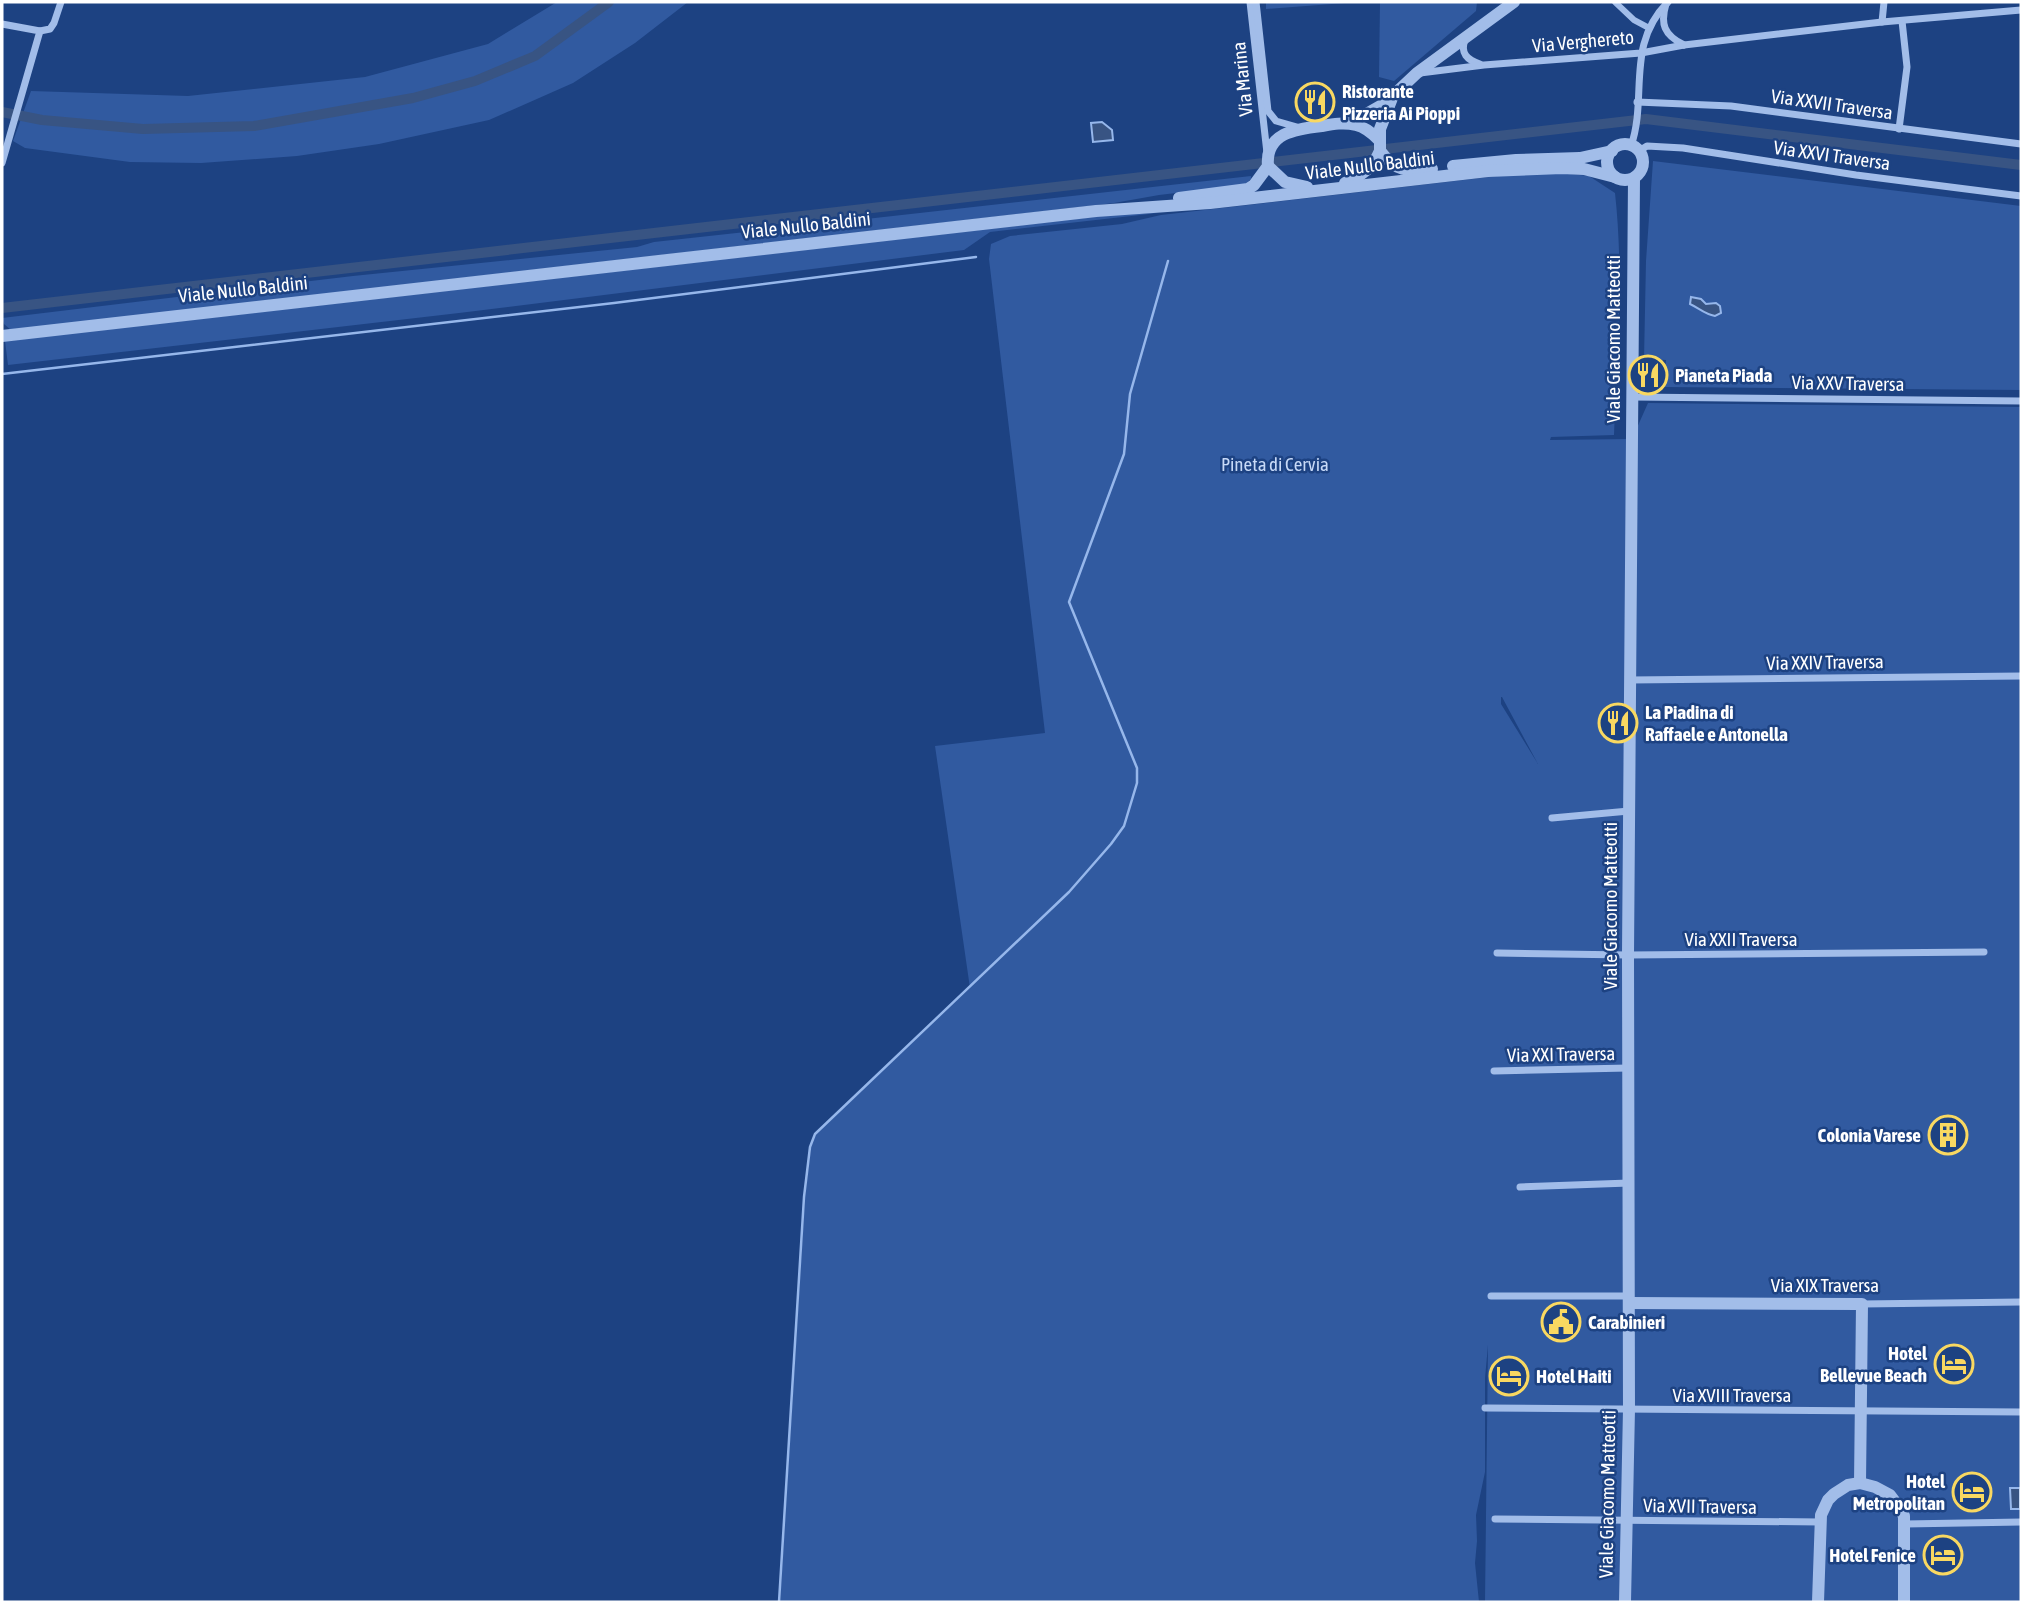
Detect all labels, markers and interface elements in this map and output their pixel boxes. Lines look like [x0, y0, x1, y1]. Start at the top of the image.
street label: Via Verghereto [1531, 26, 1635, 56]
street label: Via Marina [1227, 41, 1257, 117]
place label: Ristorante Pizzeria Ai Pioppi [1342, 80, 1460, 124]
restaurant icon: Ristorante Pizzeria Ai Pioppi [1294, 81, 1336, 123]
street label: Via XXVII Traversa [1770, 85, 1894, 123]
street label: Via XXVI Traversa [1772, 136, 1892, 174]
street label: Viale Nullo Baldini [1304, 146, 1436, 184]
street label: Viale Nullo Baldini [740, 207, 872, 243]
street label: Viale Giacomo Matteotti [1602, 255, 1624, 423]
street label: Viale Nullo Baldini [177, 271, 309, 307]
restaurant icon: Pianeta Piada [1627, 354, 1669, 396]
place label: Pianeta Piada [1675, 364, 1772, 386]
street label: Via XXV Traversa [1791, 371, 1905, 395]
park label: Pineta di Cervia [1221, 453, 1329, 475]
street label: Via XXIV Traversa [1766, 650, 1884, 674]
place label: La Piadina di Raffaele e Antonella [1645, 701, 1788, 745]
restaurant icon: La Piadina di Raffaele e Antonella [1597, 702, 1639, 744]
street label: Viale Giacomo Matteotti [1599, 822, 1621, 990]
street label: Via XXII Traversa [1684, 928, 1798, 950]
street label: Via XXI Traversa [1507, 1042, 1615, 1066]
building icon: Colonia Varese [1927, 1114, 1969, 1156]
place label: Colonia Varese [1818, 1124, 1921, 1146]
street label: Via XIX Traversa [1771, 1274, 1879, 1296]
public building icon: Carabinieri [1540, 1301, 1582, 1343]
place label: Carabinieri [1588, 1311, 1665, 1333]
place label: Hotel Bellevue Beach [1820, 1342, 1928, 1386]
hotel icon: Hotel Bellevue Beach [1933, 1343, 1975, 1385]
hotel icon: Hotel Haiti [1488, 1355, 1530, 1397]
place label: Hotel Haiti [1536, 1365, 1612, 1387]
street label: Via XVIII Traversa [1673, 1384, 1791, 1406]
street label: Viale Giacomo Matteotti [1595, 1410, 1619, 1578]
place label: Hotel Metropolitan [1853, 1470, 1946, 1514]
hotel icon: Hotel Metropolitan [1951, 1471, 1993, 1513]
street label: Via XVII Traversa [1643, 1494, 1757, 1518]
hotel icon: Hotel Fenice [1922, 1534, 1964, 1576]
place label: Hotel Fenice [1829, 1544, 1916, 1566]

